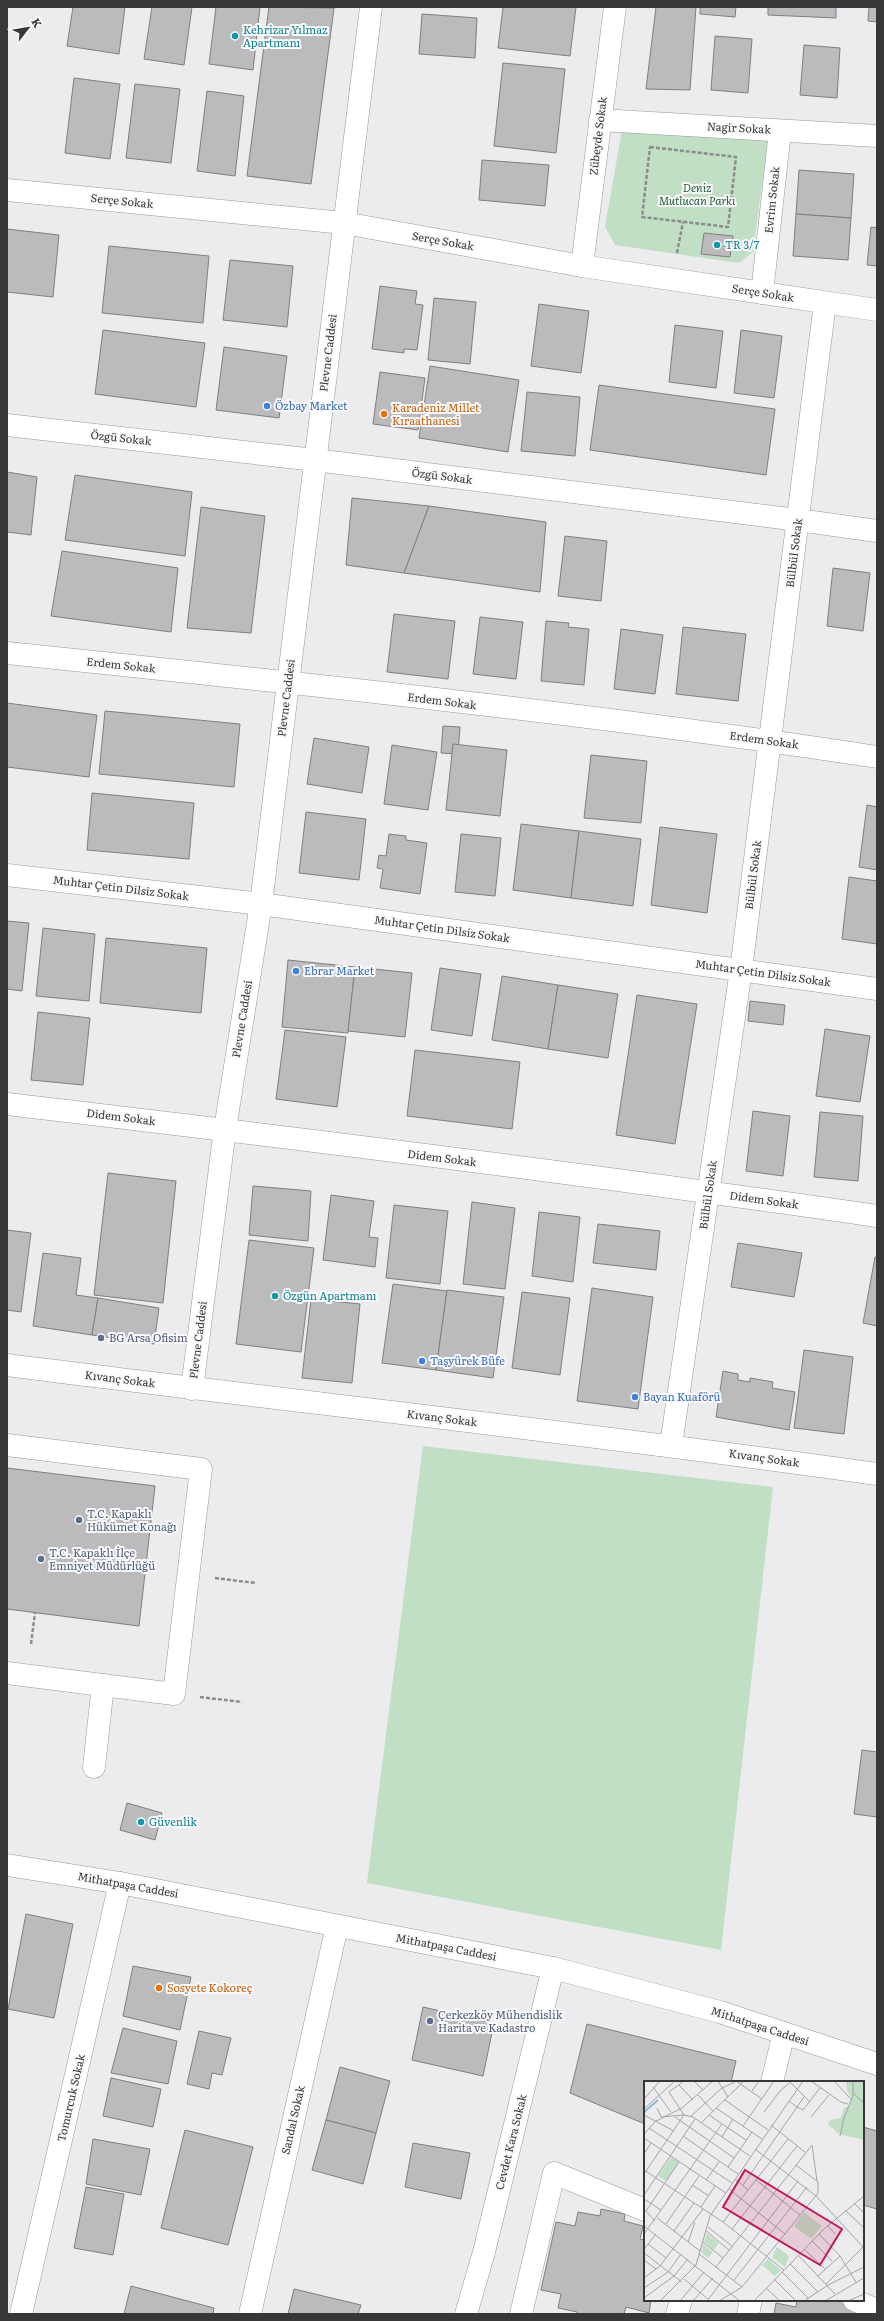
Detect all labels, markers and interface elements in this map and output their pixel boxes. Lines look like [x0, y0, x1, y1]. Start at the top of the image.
north arrow [8, 8, 48, 48]
text: K [28, 15, 47, 30]
place label: Kehrizar Yılmaz Apartmanı [243, 21, 328, 50]
marker: Kehrizar Yılmaz Apartmanı [230, 31, 240, 41]
street label: Zübeyde Sokak [584, 95, 610, 176]
street label: Nagir Sokak [707, 117, 772, 137]
street label: Evrim Sokak [760, 165, 783, 234]
park label: Deniz Mutlucan Parkı [659, 179, 736, 208]
street label: Serçe Sokak [90, 189, 154, 211]
street label: Serçe Sokak [411, 227, 476, 253]
place label: TR 3/7 [725, 236, 760, 252]
marker: TR 3/7 [712, 240, 722, 250]
street label: Serçe Sokak [731, 279, 796, 305]
street label: Plevne Caddesi [314, 313, 340, 393]
place label: Özbay Market [275, 397, 348, 413]
place label: Karadeniz Millet Kıraathanesi [392, 399, 480, 428]
marker: Özbay Market [262, 401, 272, 411]
marker: Karadeniz Millet Kıraathanesi [379, 409, 389, 419]
street label: Özgü Sokak [90, 426, 153, 448]
street label: Özgü Sokak [411, 463, 474, 487]
street label: Bülbül Sokak [781, 517, 805, 588]
street label: Erdem Sokak [86, 652, 157, 676]
street label: Plevne Caddesi [272, 658, 298, 738]
street label: Erdem Sokak [407, 688, 478, 712]
street label: Erdem Sokak [729, 726, 800, 752]
street label: Bülbül Sokak [740, 839, 764, 910]
street label: Muhtar Çetin Dilsiz Sokak [52, 871, 190, 903]
street label: Muhtar Çetin Dilsiz Sokak [373, 911, 511, 946]
street label: Muhtar Çetin Dilsiz Sokak [694, 955, 832, 990]
place label: Ebrar Market [304, 962, 375, 978]
marker: Ebrar Market [291, 966, 301, 976]
street label: Plevne Caddesi [227, 979, 255, 1059]
street label: Didem Sokak [86, 1104, 157, 1128]
street label: Didem Sokak [407, 1145, 478, 1169]
street label: Bülbül Sokak [694, 1159, 720, 1230]
street label: Didem Sokak [729, 1186, 800, 1212]
place label: Özgün Apartmanı [283, 1287, 377, 1303]
marker: Özgün Apartmanı [270, 1291, 280, 1301]
street label: Plevne Caddesi [184, 1300, 210, 1380]
place label: BG Arsa Ofisim [109, 1329, 188, 1345]
marker: BG Arsa Ofisim [96, 1333, 106, 1343]
place label: Taşyürek Büfe [430, 1352, 505, 1368]
marker: Taşyürek Büfe [417, 1356, 427, 1366]
street label: Kıvanç Sokak [84, 1366, 157, 1390]
place label: Bayan Kuaförü [643, 1388, 721, 1404]
marker: Bayan Kuaförü [630, 1392, 640, 1402]
street label: Kıvanç Sokak [406, 1405, 479, 1429]
street label: Kıvanç Sokak [728, 1444, 801, 1470]
place label: T.C. Kapaklı Hükümet Konağı [87, 1505, 177, 1534]
marker: T.C. Kapaklı Hükümet Konağı [74, 1515, 84, 1525]
place label: T.C. Kapaklı İlçe Emniyet Müdürlüğü [49, 1544, 155, 1573]
marker: T.C. Kapaklı İlçe Emniyet Müdürlüğü [36, 1554, 46, 1564]
place label: Güvenlik [149, 1813, 197, 1829]
marker: Güvenlik [136, 1817, 146, 1827]
street label: Mithatpaşa Caddesi [76, 1867, 180, 1901]
street label: Mithatpaşa Caddesi [394, 1928, 498, 1964]
place label: Sosyete Kokoreç [167, 1979, 253, 1995]
marker: Sosyete Kokoreç [154, 1983, 164, 1993]
street label: Mithatpaşa Caddesi [709, 2002, 812, 2049]
place label: Çerkezköy Mühendislik Harita ve Kadastro [438, 2006, 563, 2035]
marker: Çerkezköy Mühendislik Harita ve Kadastro [425, 2016, 435, 2026]
street label: Tomurcuk Sokak [52, 2052, 88, 2143]
inset map [644, 2081, 864, 2301]
street label: Sandal Sokak [276, 2083, 308, 2156]
street label: Cevdet Kara Sokak [490, 2092, 530, 2191]

